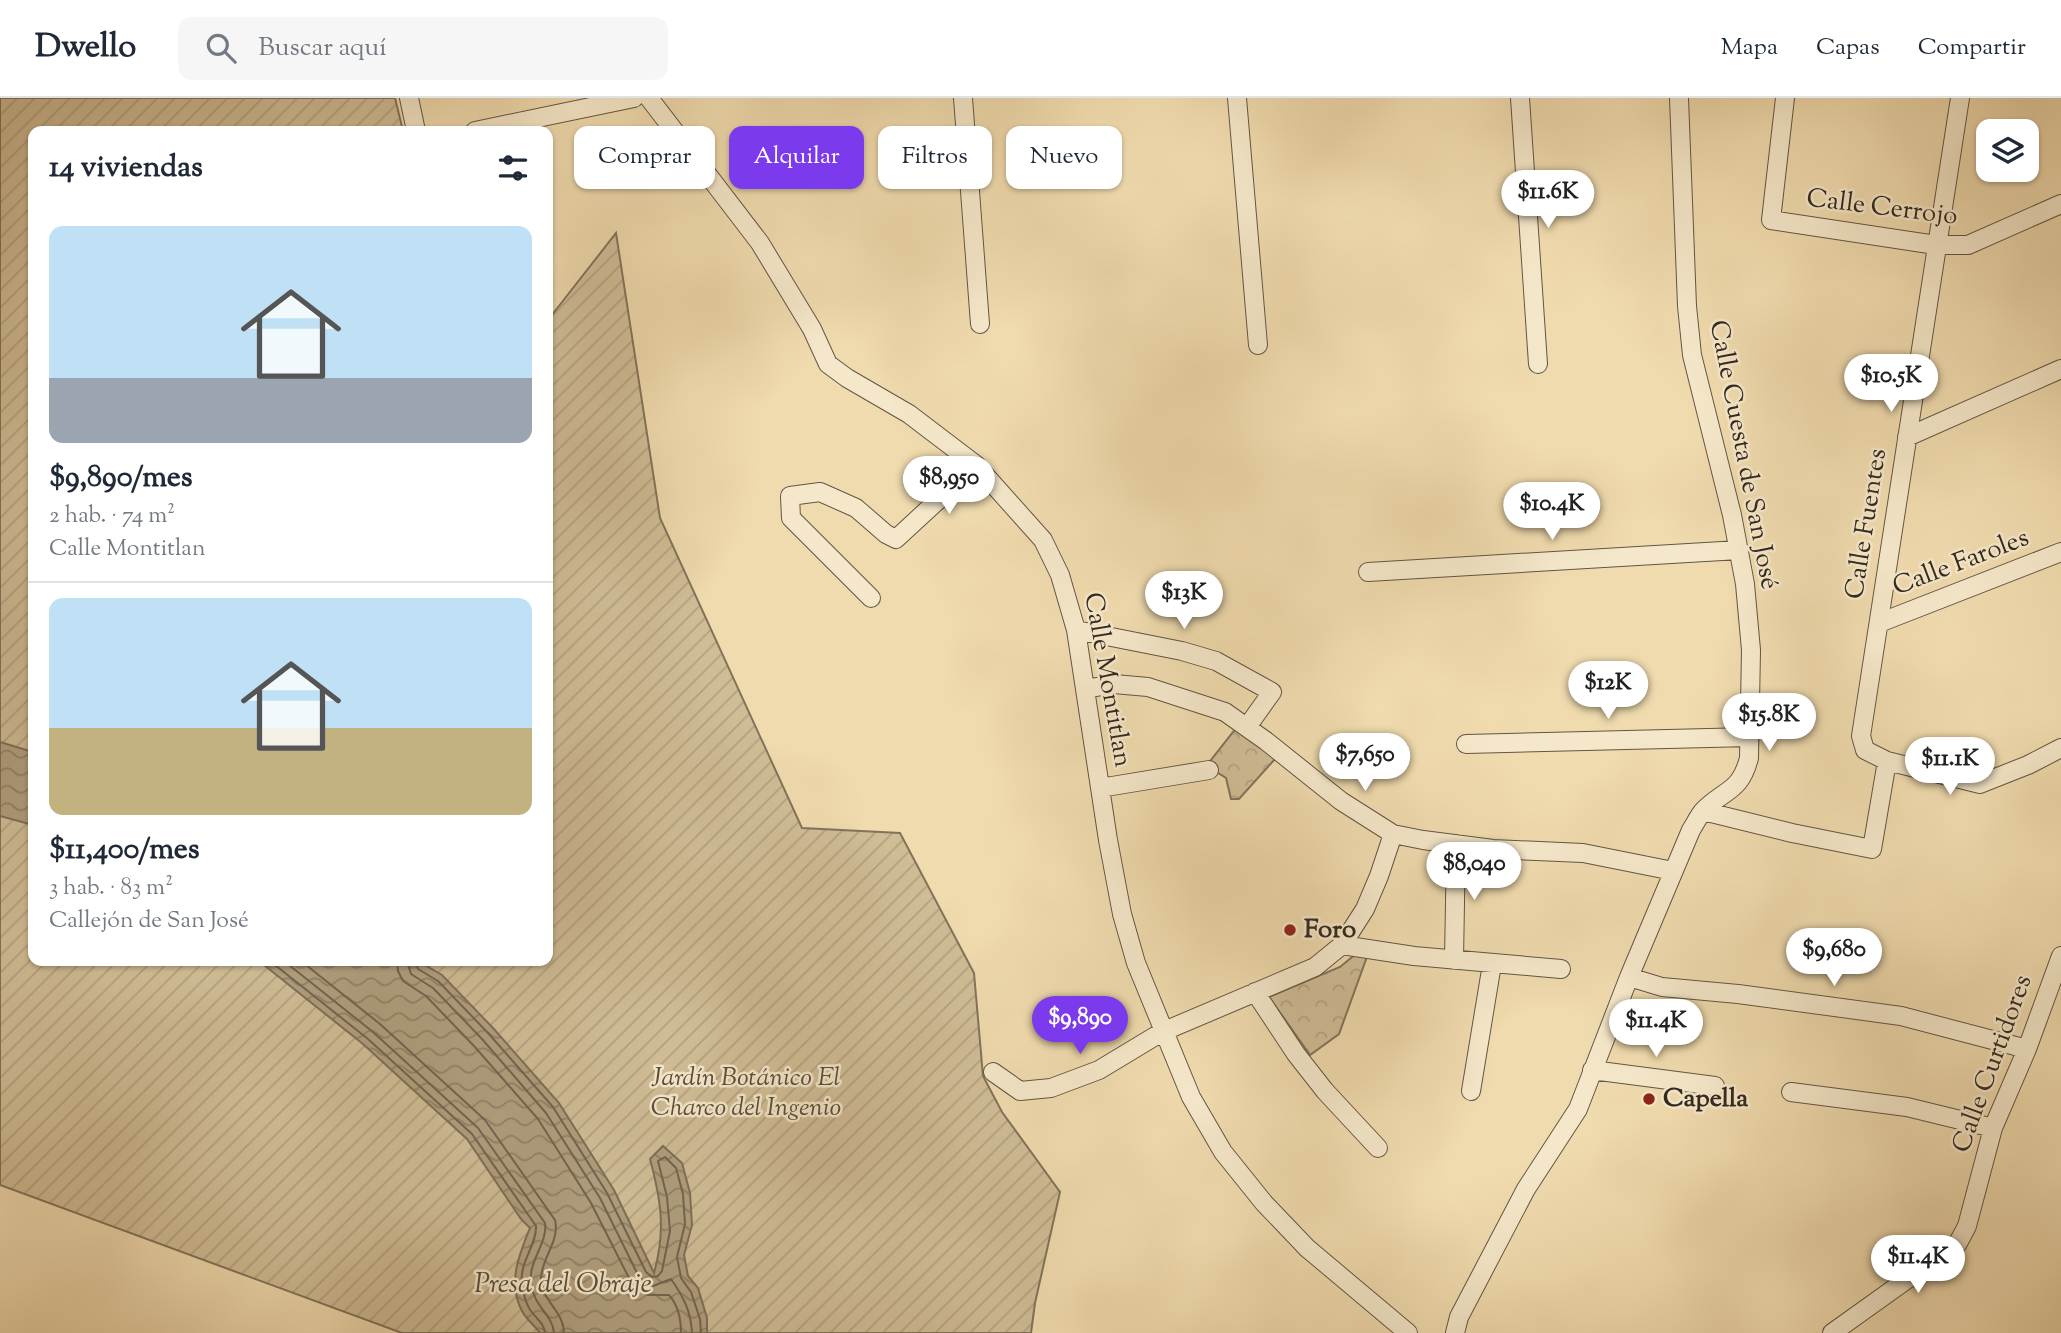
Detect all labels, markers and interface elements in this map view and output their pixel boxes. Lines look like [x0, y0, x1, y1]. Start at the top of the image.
search box [178, 17, 668, 80]
text: Dwello [35, 24, 136, 72]
icon: search [202, 29, 240, 67]
text: Buscar aquí [258, 30, 387, 67]
text: Mapa [1721, 31, 1778, 65]
text: Capas [1816, 31, 1880, 65]
text: Compartir [1918, 31, 2026, 65]
map controls [1976, 119, 2039, 182]
button: layers [1976, 119, 2039, 182]
chip: Comprar [574, 126, 715, 189]
chip: Alquilar [729, 126, 864, 189]
chip: Filtros [878, 126, 992, 189]
chip: Nuevo [1006, 126, 1122, 189]
text: 14 viviendas [49, 147, 203, 190]
icon: filters [494, 149, 532, 187]
pin: $11.6K [1491, 170, 1605, 230]
text: $11.6K [1517, 176, 1579, 209]
street label: Calle Cerrojo [1804, 180, 1960, 236]
icon: home [228, 271, 354, 397]
street label: Calle Cuesta de San José [1699, 317, 1787, 593]
pin: $10.5K [1834, 354, 1948, 414]
text: $10.5K [1860, 360, 1922, 393]
street label: Calle Fuentes [1837, 446, 1897, 602]
pin: $8,950 [892, 456, 1006, 516]
text: $9,890/mes [49, 457, 193, 500]
text: $8,950 [919, 462, 979, 495]
pin: $10.4K [1495, 482, 1609, 542]
text: $10.4K [1519, 488, 1585, 521]
text: 2 hab. · 74 m² [49, 500, 175, 533]
street label: Calle Faroles [1887, 520, 2035, 606]
text: Calle Montitlan [49, 533, 206, 566]
pin: $13K [1143, 572, 1225, 631]
text: $13K [1161, 577, 1207, 610]
street label: Calle Montitlan [1073, 590, 1141, 770]
icon: home [228, 643, 354, 769]
pin: $12K [1567, 662, 1649, 721]
text: $12K [1584, 667, 1632, 700]
pin: $15.8K [1712, 694, 1826, 753]
text: $15.8K [1738, 699, 1800, 732]
pin: $7,650 [1308, 734, 1422, 793]
pin: $11.1K [1893, 738, 2007, 797]
text: $7,650 [1335, 739, 1395, 772]
text: $11.1K [1921, 743, 1979, 776]
text: $11,400/mes [49, 829, 200, 872]
pin: $8,040 [1417, 842, 1531, 902]
text: $8,040 [1442, 848, 1506, 881]
text: 3 hab. · 83 m² [49, 872, 173, 905]
text: Callejón de San José [49, 905, 249, 938]
place label: Foro [1304, 912, 1356, 949]
marker: Foro [1282, 922, 1298, 938]
pin: $9,680 [1777, 928, 1891, 988]
text: $9,680 [1802, 934, 1866, 967]
street label: Calle Curtidores [1944, 970, 2042, 1158]
pin: $9,890 [1023, 996, 1137, 1056]
pin: $11.4K [1599, 1000, 1713, 1059]
text: $9,890 [1048, 1002, 1112, 1035]
text: $11.4K [1625, 1005, 1687, 1038]
park label: Jardín Botánico El Charco del Ingenio [651, 1060, 841, 1127]
place label: Capella [1663, 1081, 1748, 1118]
marker: Capella [1641, 1091, 1657, 1107]
pin: $11.4K [1861, 1236, 1975, 1295]
text: $11.4K [1887, 1241, 1949, 1274]
water label: Presa del Obraje [474, 1265, 652, 1305]

